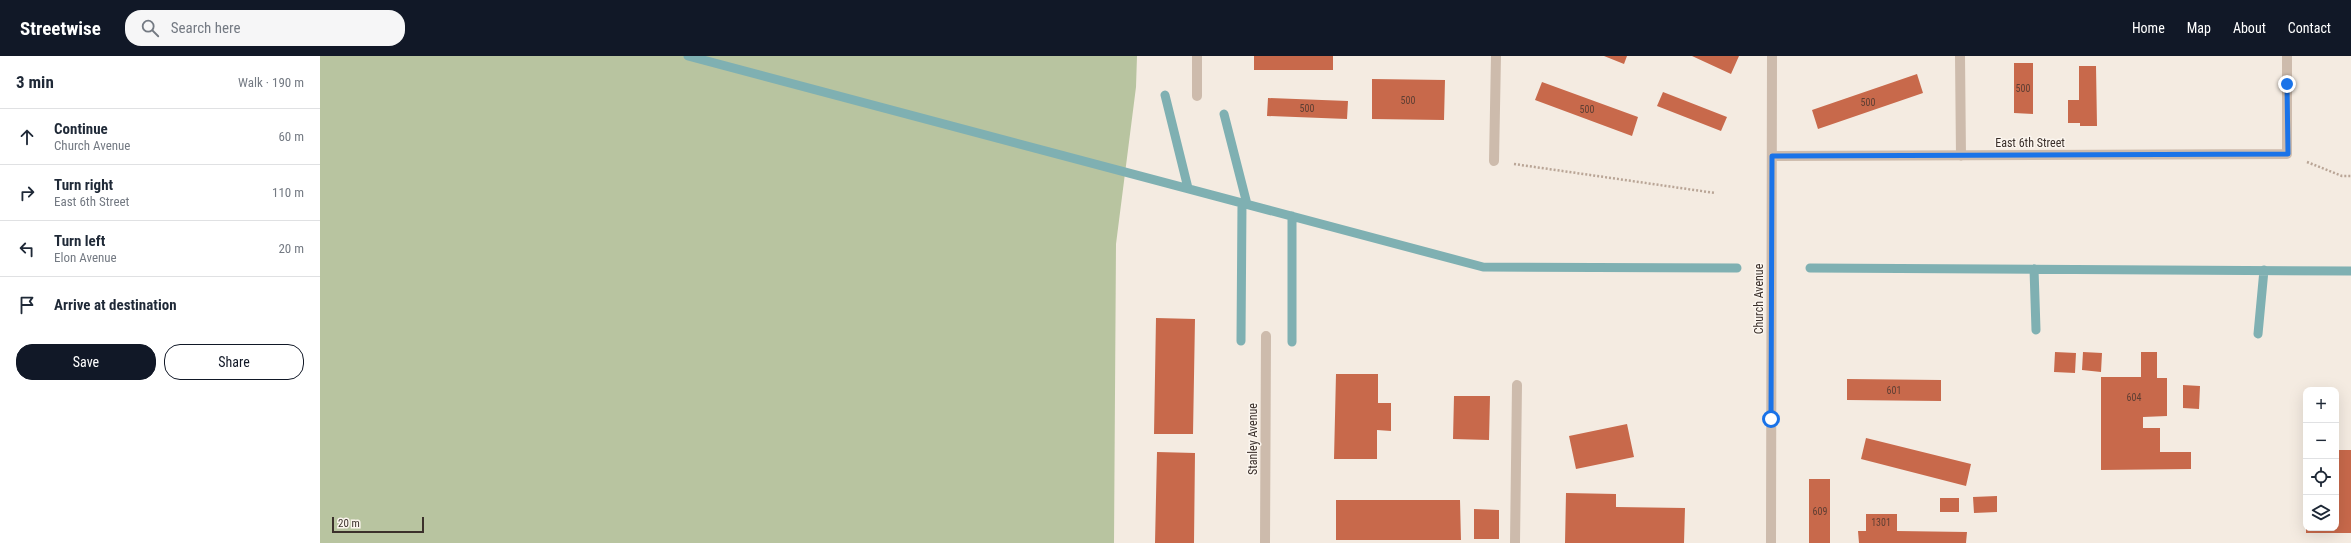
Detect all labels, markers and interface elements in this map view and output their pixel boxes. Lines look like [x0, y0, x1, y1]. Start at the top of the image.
search box [125, 10, 405, 46]
text: Streetwise [20, 17, 101, 40]
icon: search [139, 17, 161, 39]
text: Search here [171, 19, 241, 37]
text: Home [2132, 20, 2165, 36]
text: Map [2187, 20, 2211, 36]
text: About [2233, 20, 2266, 36]
text: Contact [2288, 20, 2331, 36]
text: 3 min [16, 72, 54, 92]
text: Walk · 190 m [238, 75, 304, 90]
route end [2278, 75, 2296, 93]
house number: 500 [2016, 83, 2030, 94]
house number: 500 [1401, 95, 1415, 106]
house number: 500 [1861, 97, 1875, 108]
house number: 500 [1300, 103, 1314, 114]
house number: 500 [1580, 104, 1594, 115]
text: Continue [54, 120, 108, 138]
icon: ahead [16, 126, 38, 148]
text: 60 m [278, 129, 304, 144]
street label: East 6th Street [1995, 136, 2065, 150]
text: Church Avenue [54, 138, 130, 153]
text: Turn right [54, 176, 113, 194]
icon: right [16, 182, 38, 204]
text: 110 m [272, 185, 304, 200]
text: East 6th Street [54, 194, 129, 209]
text: Turn left [54, 232, 105, 250]
icon: left [16, 238, 38, 260]
text: 20 m [278, 241, 304, 256]
text: Elon Avenue [54, 250, 117, 265]
street label: Church Avenue [1752, 263, 1766, 334]
icon: arrive [16, 294, 38, 316]
text: Arrive at destination [54, 296, 177, 314]
button: Save [16, 344, 156, 380]
button: Share [164, 344, 304, 380]
house number: 601 [1887, 385, 1901, 396]
map controls [2303, 387, 2339, 531]
button: + [2303, 387, 2339, 423]
house number: 604 [2127, 392, 2141, 403]
street label: Stanley Avenue [1246, 403, 1260, 475]
route start [1762, 410, 1780, 428]
button: − [2303, 423, 2339, 459]
button: locate [2303, 459, 2339, 495]
button: layers [2303, 495, 2339, 531]
house number: 609 [1813, 506, 1827, 517]
scale bar [332, 515, 424, 534]
text: 20 m [338, 517, 360, 530]
house number: 1301 [1871, 517, 1891, 528]

